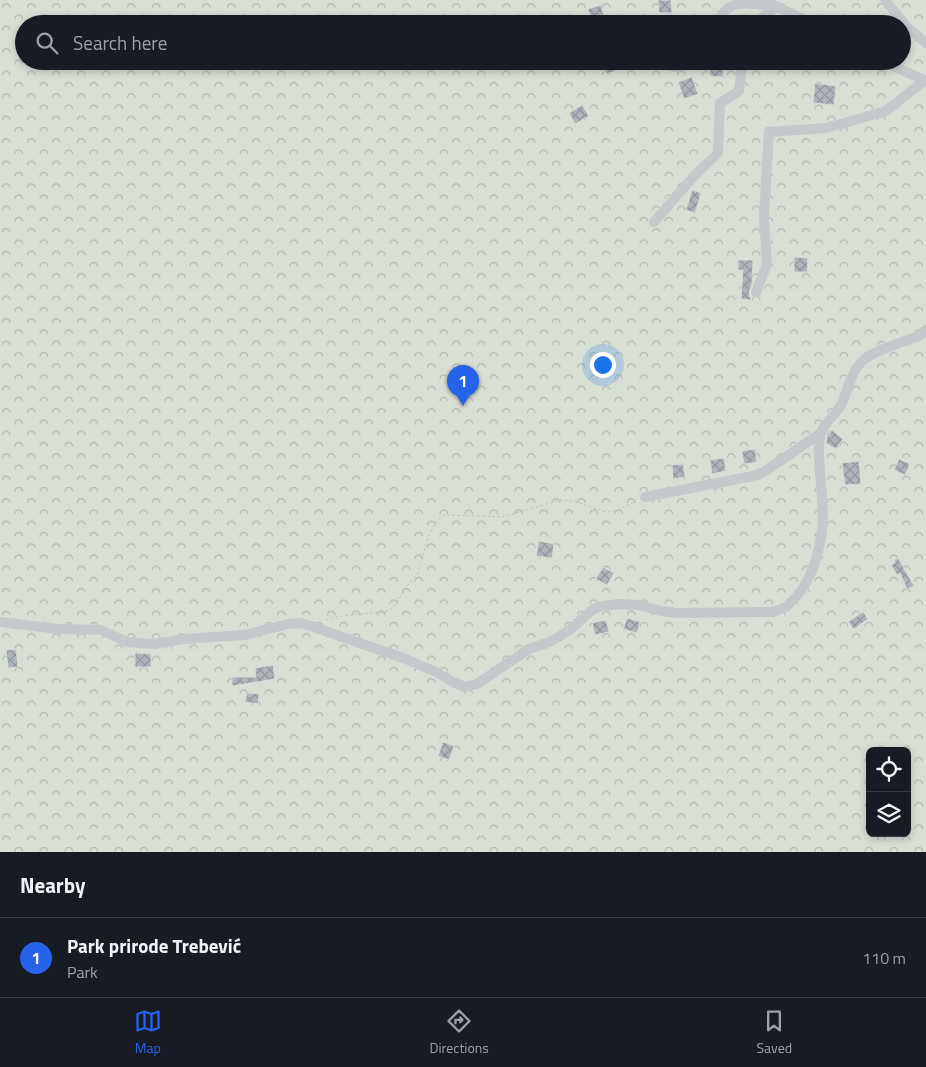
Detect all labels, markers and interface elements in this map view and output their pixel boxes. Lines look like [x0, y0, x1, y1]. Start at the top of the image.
search box [15, 15, 911, 70]
text: Search here [73, 28, 167, 57]
icon: search [33, 29, 61, 57]
your location [590, 352, 616, 378]
pin: 1 [447, 365, 479, 406]
map controls [866, 747, 911, 837]
button: locate [866, 747, 911, 792]
button: layers [866, 792, 911, 837]
text: Nearby [20, 869, 85, 901]
text: Park prirode Trebević [67, 931, 241, 960]
text: 1 [32, 946, 40, 970]
text: 110 m [862, 946, 906, 970]
text: Park [67, 960, 98, 984]
tab: Map [134, 1007, 162, 1058]
tab: Directions [429, 1007, 489, 1058]
tab: Saved [757, 1007, 792, 1058]

